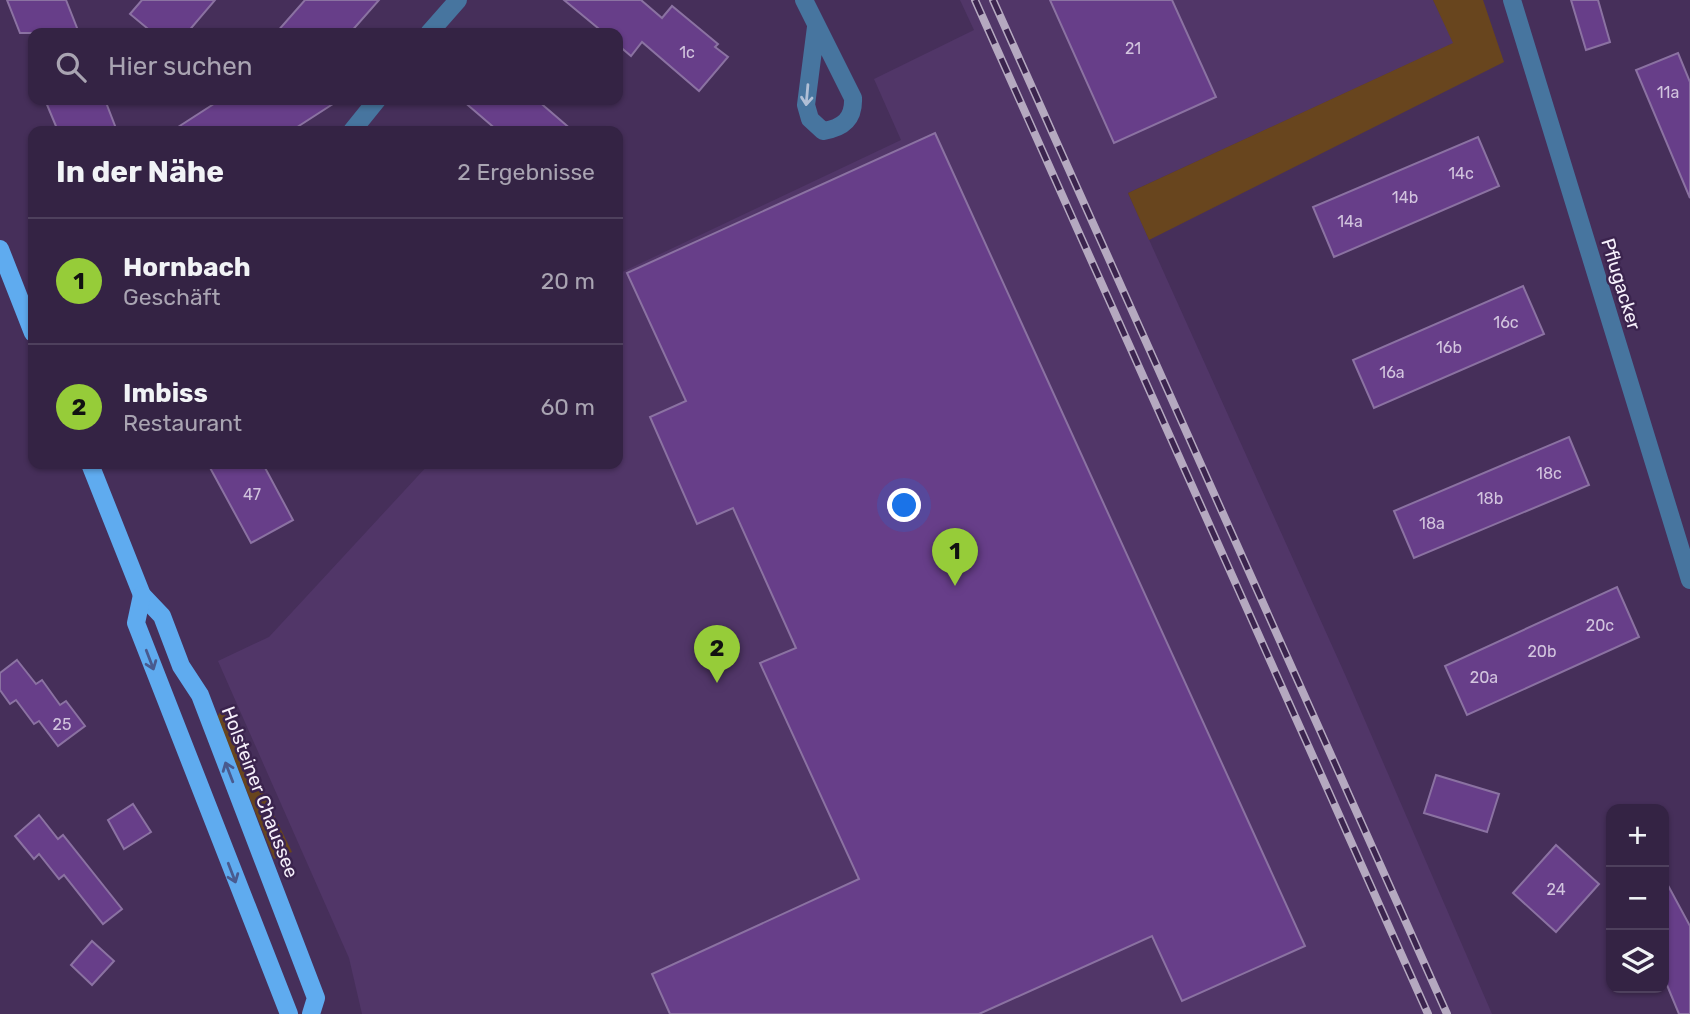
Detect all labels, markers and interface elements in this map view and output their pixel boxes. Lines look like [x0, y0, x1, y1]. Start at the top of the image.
search box [28, 28, 623, 105]
house number: 21 [1125, 39, 1141, 58]
house number: 1c [679, 43, 695, 62]
icon: search [52, 48, 90, 86]
text: Hier suchen [108, 51, 253, 82]
one-way arrow [800, 83, 813, 106]
house number: 11a [1657, 83, 1679, 102]
text: In der Nähe [56, 154, 224, 190]
text: 2 Ergebnisse [457, 158, 595, 186]
house number: 14c [1448, 164, 1474, 183]
house number: 14b [1392, 188, 1418, 207]
house number: 14a [1337, 212, 1363, 231]
street label: Pflugacker [1596, 235, 1646, 333]
text: Hornbach [123, 252, 251, 283]
text: 1 [73, 267, 85, 295]
text: 20 m [541, 267, 595, 295]
text: Geschäft [123, 283, 220, 311]
house number: 16c [1493, 313, 1519, 332]
house number: 16b [1436, 338, 1462, 357]
house number: 16a [1379, 363, 1405, 382]
text: Imbiss [123, 378, 208, 409]
text: 2 [72, 393, 86, 421]
text: 60 m [540, 393, 595, 421]
text: Restaurant [123, 409, 242, 437]
house number: 18c [1536, 464, 1562, 483]
house number: 47 [243, 485, 261, 504]
your location [887, 488, 921, 522]
house number: 18b [1477, 489, 1503, 508]
house number: 18a [1419, 514, 1445, 533]
pin: 1 [932, 528, 978, 586]
house number: 20c [1586, 616, 1614, 635]
pin: 2 [694, 625, 740, 683]
house number: 20b [1527, 642, 1557, 661]
one-way arrow [145, 649, 157, 671]
house number: 20a [1470, 668, 1498, 687]
street label: Holsteiner Chaussee [217, 703, 303, 881]
house number: 25 [53, 715, 71, 734]
one-way arrow [222, 761, 235, 783]
map controls [1606, 804, 1669, 993]
button: + [1606, 804, 1669, 867]
one-way arrow [226, 861, 239, 883]
button: − [1606, 867, 1669, 930]
house number: 24 [1546, 880, 1566, 899]
button: layers [1606, 930, 1669, 993]

